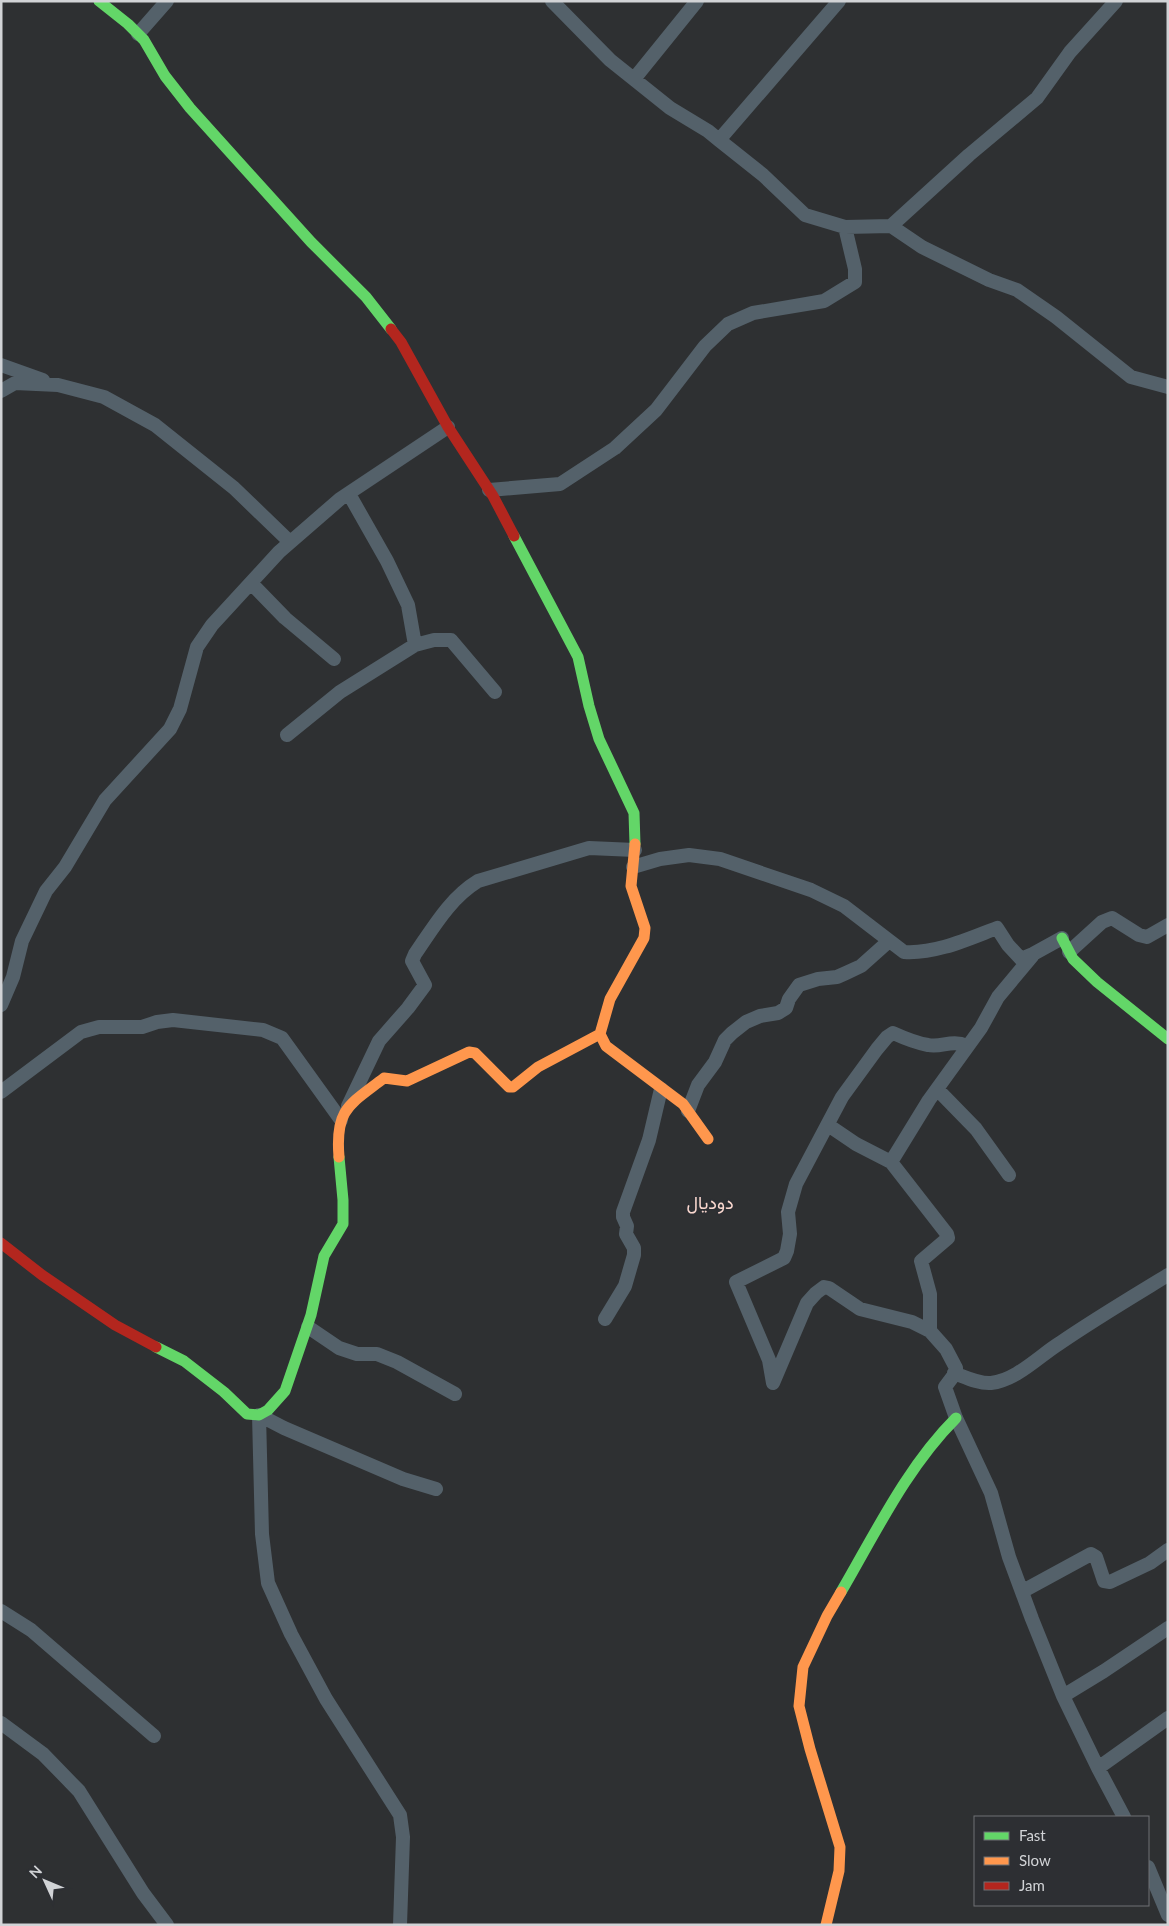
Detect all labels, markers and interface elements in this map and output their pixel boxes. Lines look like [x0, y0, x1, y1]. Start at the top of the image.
district label: دودیال [686, 1191, 734, 1214]
legend [974, 1816, 1149, 1906]
text: Fast [1019, 1826, 1046, 1844]
text: Slow [1019, 1851, 1051, 1869]
north arrow [20, 1856, 70, 1906]
text: N [25, 1862, 45, 1881]
text: Jam [1019, 1876, 1045, 1894]

